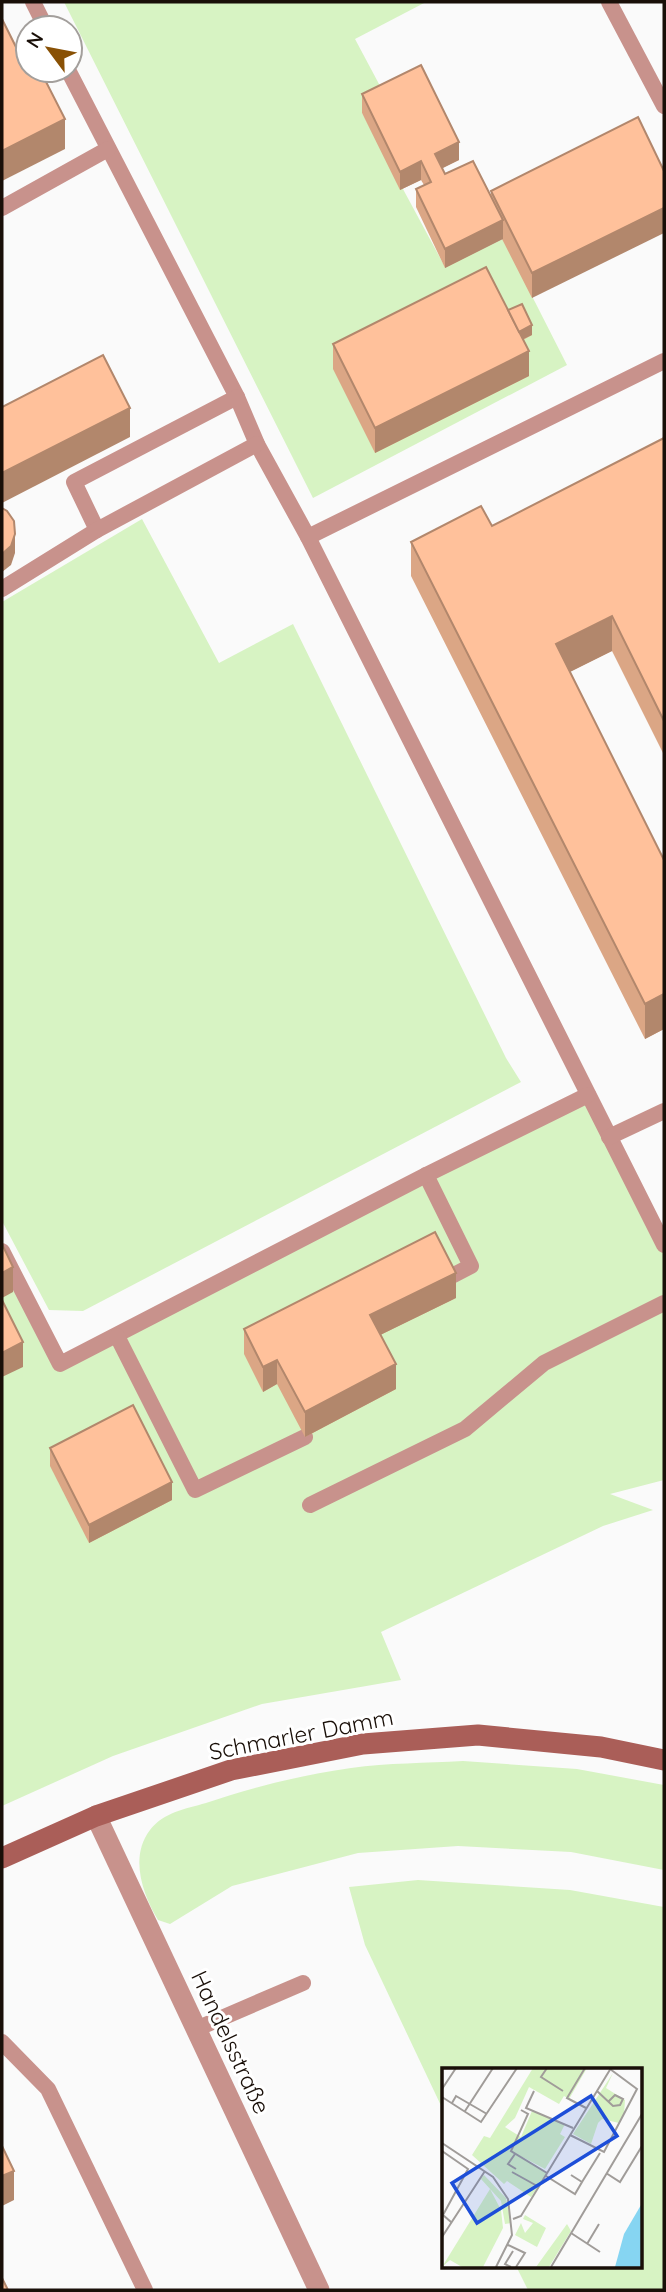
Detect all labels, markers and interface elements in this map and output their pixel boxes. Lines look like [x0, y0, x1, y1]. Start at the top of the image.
north arrow [14, 14, 84, 84]
text: N [21, 28, 48, 52]
street label: Schmarler Damm [206, 1702, 396, 1766]
street label: Handelsstraße [185, 1966, 277, 2118]
inset map [442, 2068, 642, 2268]

